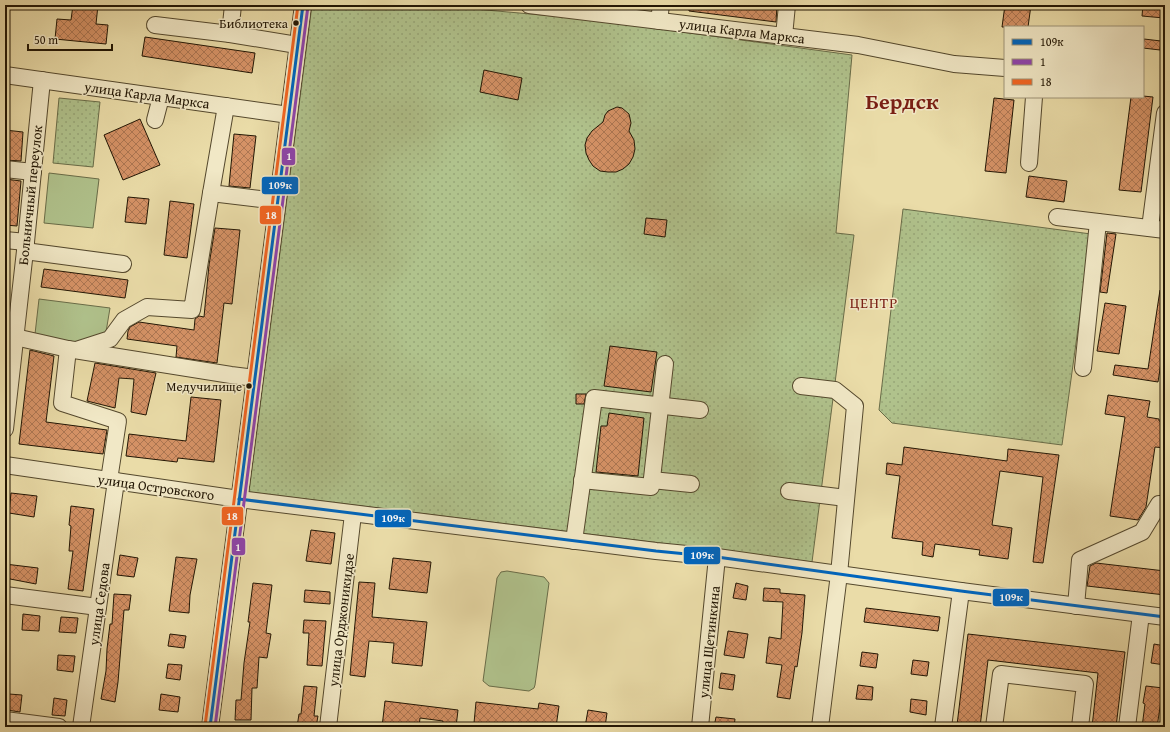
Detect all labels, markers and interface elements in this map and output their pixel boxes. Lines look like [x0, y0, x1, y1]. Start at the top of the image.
street label: улица Карла Маркса [677, 13, 806, 49]
place label: Библиотека [219, 14, 289, 33]
marker: Библиотека [291, 18, 301, 28]
scale bar [28, 26, 112, 52]
legend [1004, 26, 1144, 98]
text: 50 m [34, 31, 58, 48]
text: 109к [1040, 33, 1064, 50]
text: 1 [1040, 53, 1046, 70]
text: 18 [1040, 73, 1052, 90]
street label: улица Карла Маркса [82, 76, 211, 114]
district label: Бердск [865, 85, 939, 117]
street label: Больничный переулок [13, 123, 47, 266]
line badge: 1 [281, 147, 296, 166]
text: 1 [286, 148, 292, 164]
line badge: 109к [261, 176, 299, 195]
text: 109к [268, 177, 292, 193]
line badge: 18 [259, 205, 282, 225]
text: 18 [265, 207, 277, 223]
district label: ЦЕНТР [850, 292, 898, 313]
place label: Медучилище [166, 377, 242, 396]
marker: Медучилище [244, 381, 254, 391]
street label: улица Островского [95, 469, 216, 505]
line badge: 18 [221, 506, 244, 526]
text: 18 [226, 508, 238, 524]
line badge: 109к [374, 509, 412, 528]
text: 109к [381, 510, 405, 526]
line badge: 1 [231, 537, 246, 556]
text: 1 [235, 539, 241, 555]
line badge: 109к [683, 546, 721, 565]
text: 109к [690, 547, 714, 563]
street label: улица Орджоникидзе [323, 552, 359, 689]
street label: улица Седова [83, 561, 115, 648]
street label: улица Щетинкина [693, 584, 725, 700]
line badge: 109к [992, 588, 1030, 607]
text: 109к [999, 589, 1023, 605]

